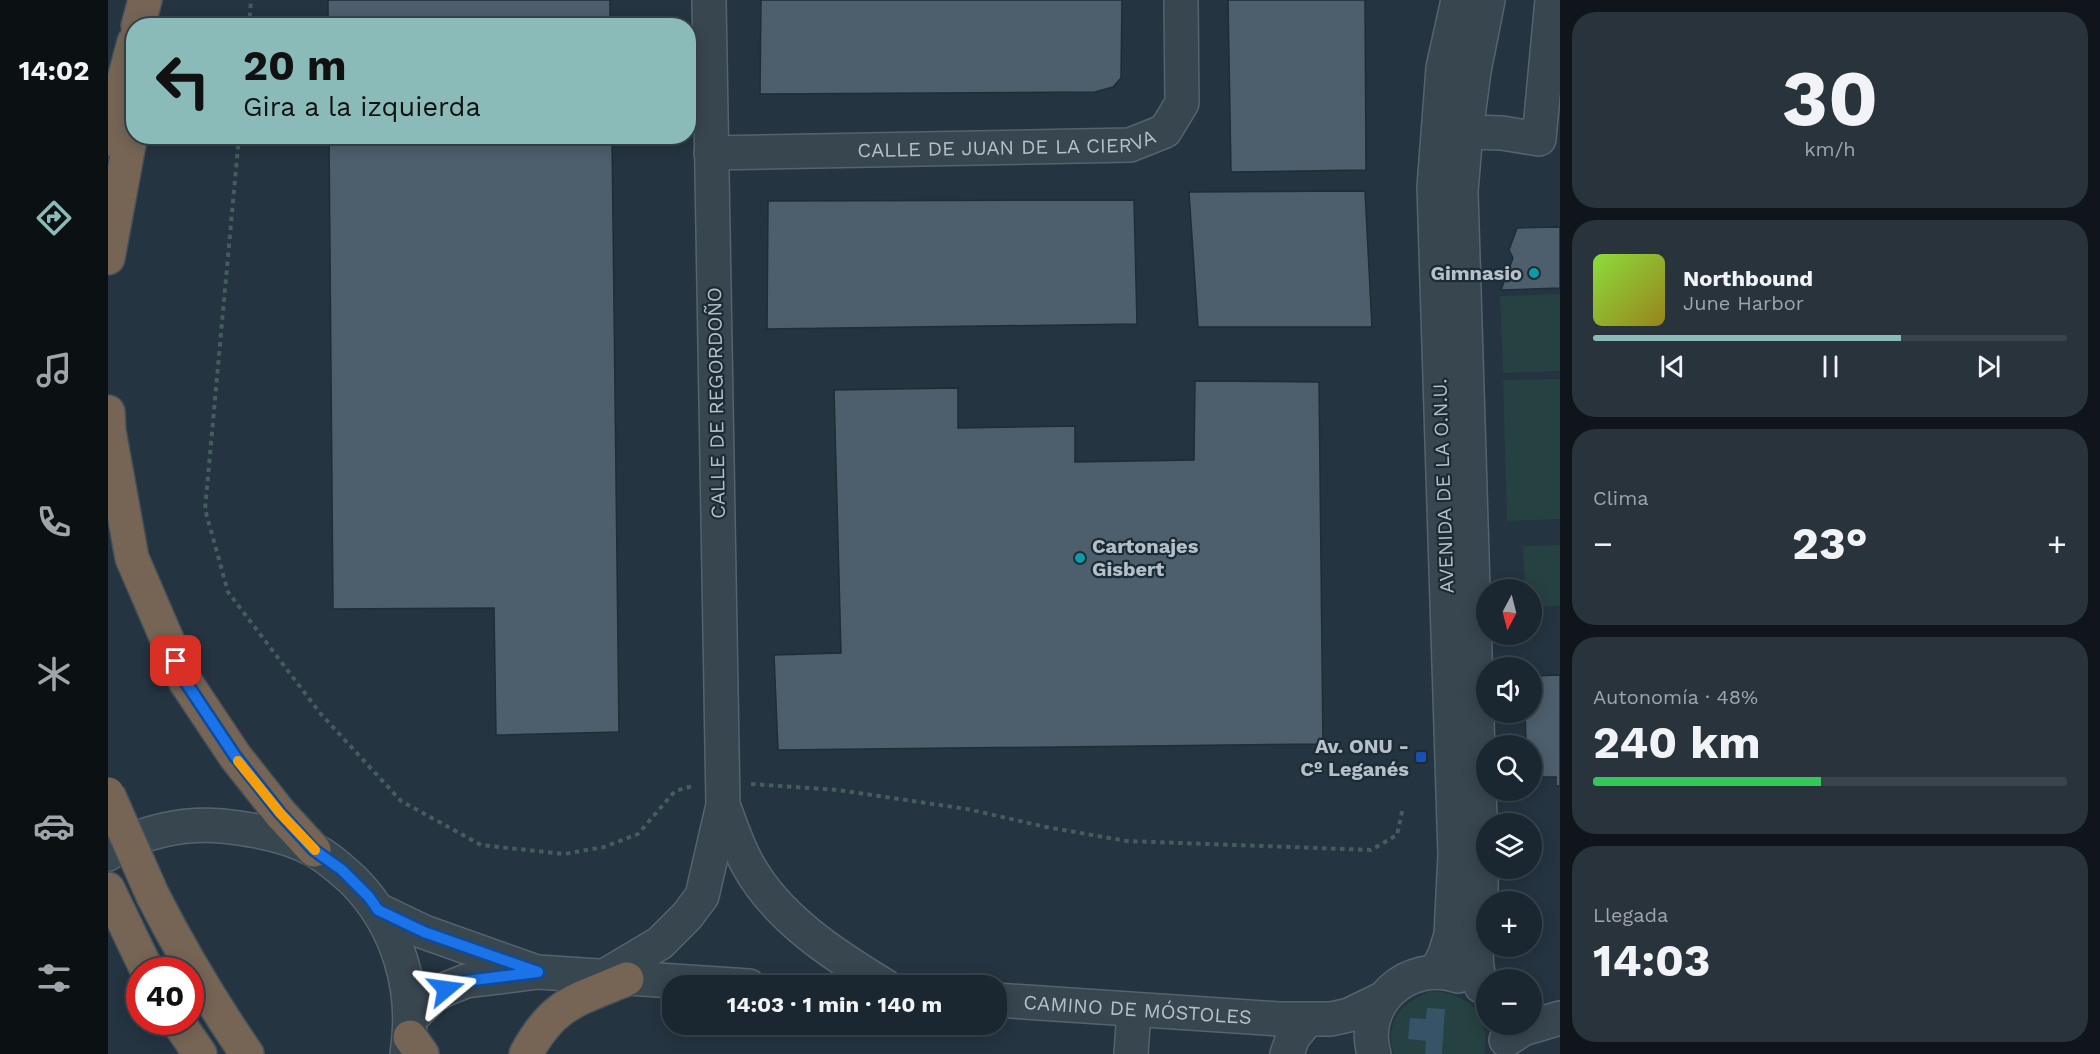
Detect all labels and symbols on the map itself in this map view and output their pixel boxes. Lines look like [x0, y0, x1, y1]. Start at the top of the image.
street label: CALLE DE JUAN DE LA CIERVA [857, 124, 1159, 162]
place label: Gimnasio [1430, 261, 1522, 285]
marker: Gimnasio [1527, 266, 1541, 280]
street label: CALLE DE REGORDOÑO [702, 287, 730, 519]
street label: AVENIDA DE LA O.N.U. [1427, 378, 1459, 594]
place label: Cartonajes Gisbert [1092, 534, 1199, 581]
marker: Cartonajes Gisbert [1073, 551, 1087, 565]
north arrow [1476, 579, 1542, 645]
pin [150, 635, 201, 686]
place label: Av. ONU - Cº Leganés [1300, 734, 1409, 781]
marker: Av. ONU - Cº Leganés [1414, 750, 1428, 764]
speed limit sign: 40 [126, 957, 204, 1035]
position arrow [414, 957, 478, 1021]
street label: CAMINO DE MÓSTOLES [1023, 990, 1253, 1029]

